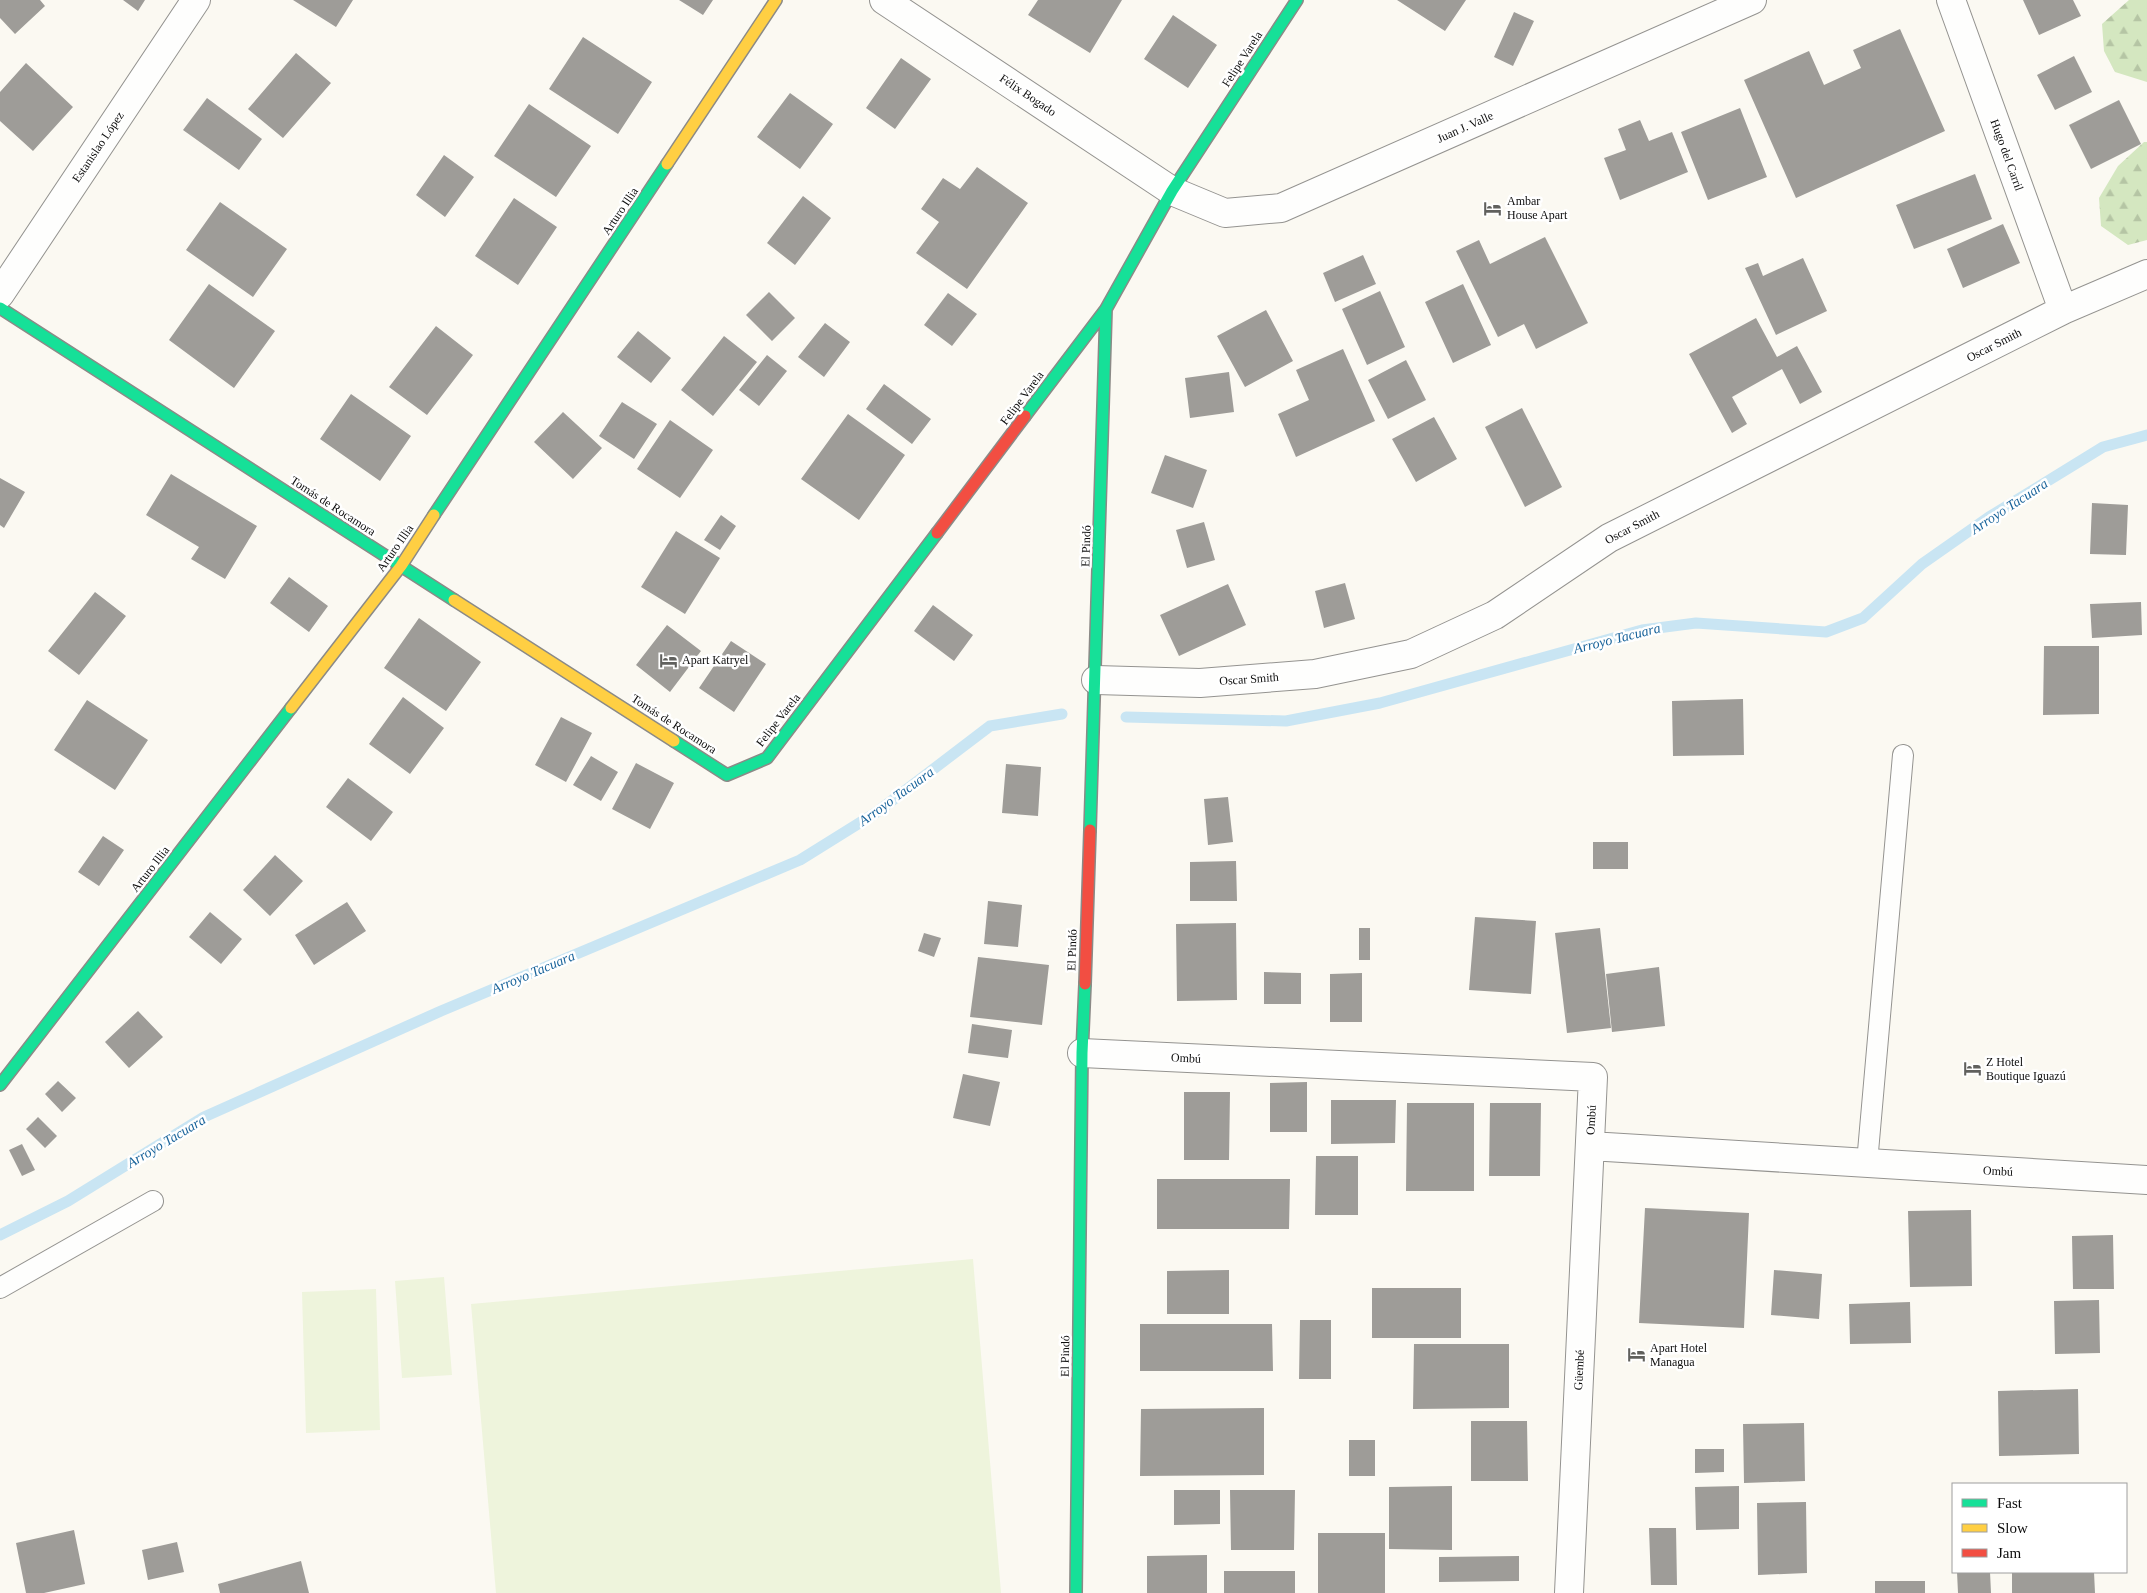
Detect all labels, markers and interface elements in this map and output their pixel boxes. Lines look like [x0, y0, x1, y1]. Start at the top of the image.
street label: Felipe Varela [1219, 28, 1266, 89]
street label: Félix Bogado [997, 71, 1059, 119]
street label: Juan J. Valle [1435, 108, 1495, 146]
street label: Estanislao López [69, 109, 127, 185]
street label: Hugo del Carril [1988, 117, 2027, 193]
street label: Arturo Illia [599, 184, 641, 237]
place label: Ambar House Apart [1507, 194, 1568, 222]
hotel icon: Ambar House Apart [1483, 198, 1503, 218]
street label: Oscar Smith [1964, 325, 2024, 365]
street label: Felipe Varela [997, 368, 1047, 428]
street label: Tomás de Rocamora [288, 473, 379, 539]
water label: Arroyo Tacuara [1967, 476, 2051, 537]
street label: Oscar Smith [1602, 507, 1662, 547]
street label: Arturo Illia [374, 521, 417, 574]
street label: El Pindó [1078, 525, 1094, 567]
water label: Arroyo Tacuara [1571, 620, 1662, 657]
hotel icon: Apart Katryel [658, 650, 678, 670]
place label: Apart Katryel [682, 653, 749, 667]
street label: Oscar Smith [1219, 670, 1279, 688]
street label: Felipe Varela [753, 690, 803, 749]
street label: Tomás de Rocamora [629, 691, 720, 757]
water label: Arroyo Tacuara [855, 764, 937, 829]
street label: Arturo Illia [128, 843, 173, 895]
street label: El Pindó [1064, 929, 1080, 971]
water label: Arroyo Tacuara [488, 948, 577, 997]
street label: Ombú [1171, 1050, 1201, 1066]
place label: Z Hotel Boutique Iguazú [1986, 1055, 2066, 1083]
hotel icon: Z Hotel Boutique Iguazú [1962, 1059, 1982, 1079]
street label: Ombú [1583, 1105, 1599, 1135]
water label: Arroyo Tacuara [123, 1112, 208, 1171]
street label: Ombú [1983, 1163, 2013, 1179]
street label: El Pindó [1058, 1335, 1072, 1377]
place label: Apart Hotel Managua [1650, 1341, 1708, 1369]
hotel icon: Apart Hotel Managua [1626, 1345, 1646, 1365]
street label: Güembé [1571, 1349, 1587, 1391]
legend [1952, 1483, 2127, 1573]
text: Fast [1997, 1495, 2023, 1511]
text: Slow [1997, 1520, 2028, 1536]
text: Jam [1997, 1545, 2021, 1561]

